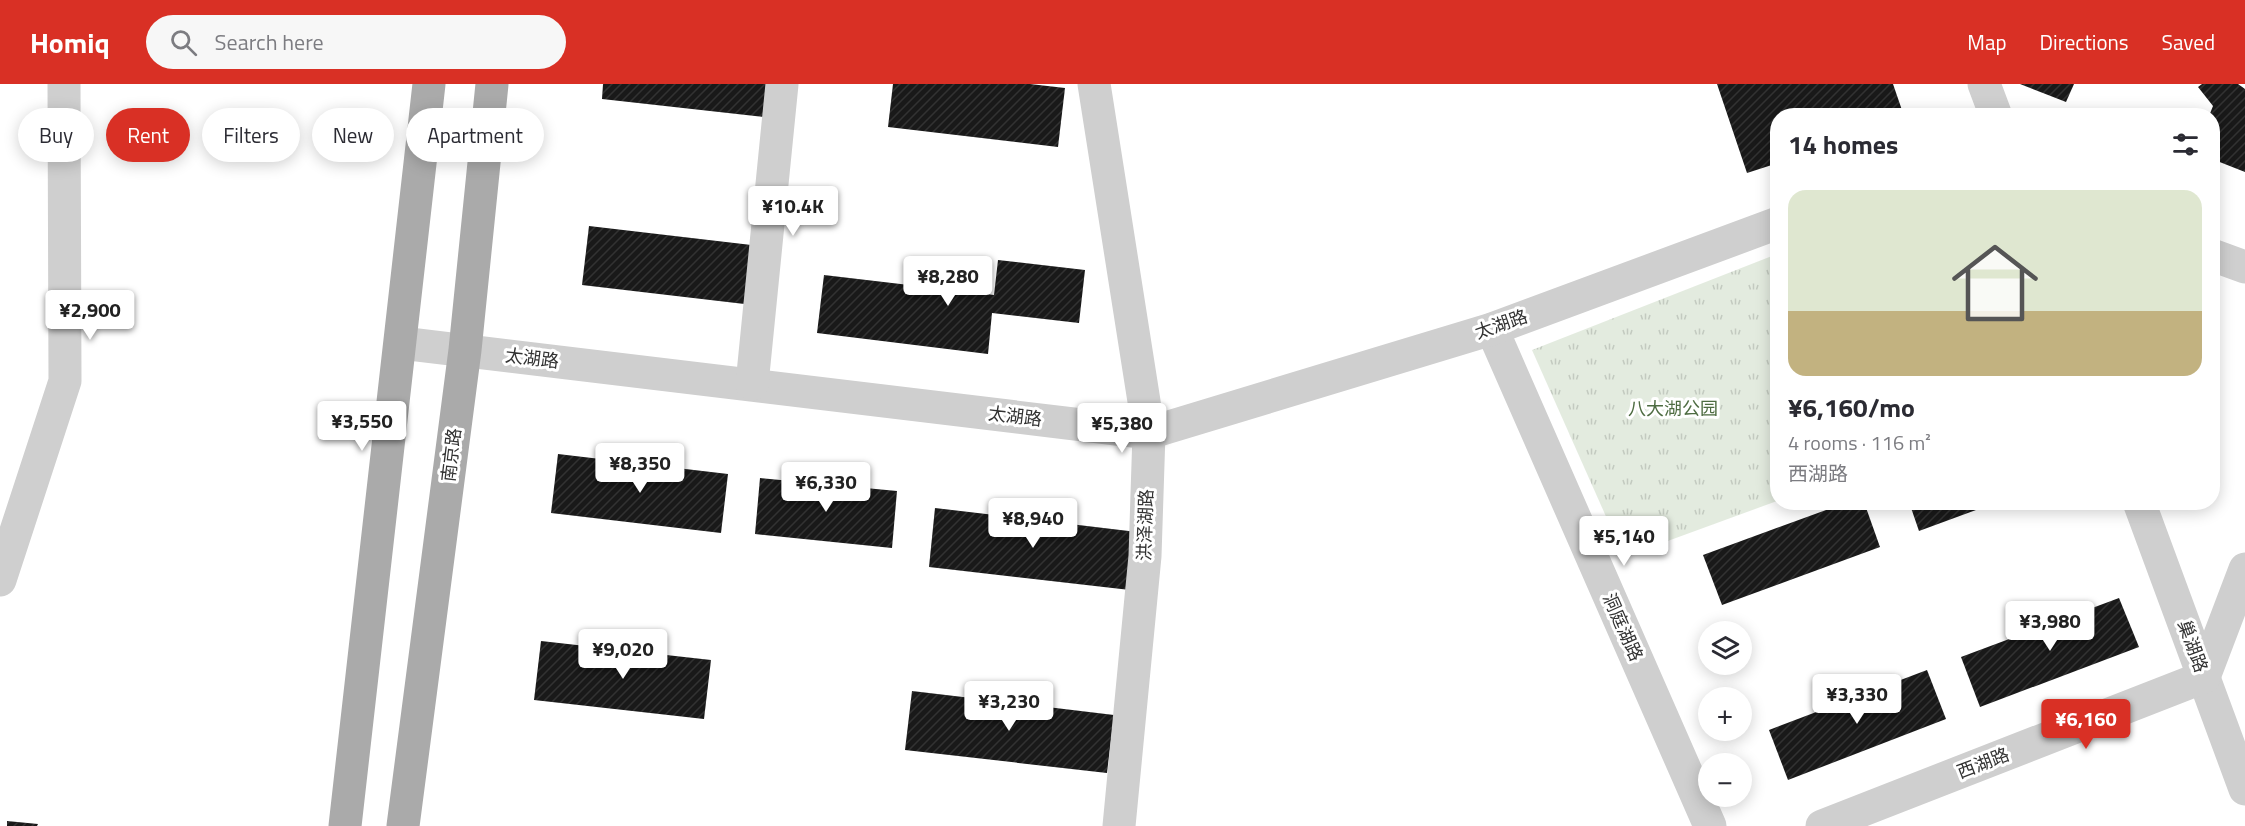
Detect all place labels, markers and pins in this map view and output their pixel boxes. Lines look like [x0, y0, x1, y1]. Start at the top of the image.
pin: ¥10.4K [744, 186, 842, 237]
pin: ¥8,280 [899, 256, 997, 307]
pin: ¥2,900 [41, 290, 139, 341]
pin: ¥3,550 [313, 401, 411, 452]
pin: ¥5,380 [1073, 403, 1171, 454]
pin: ¥8,350 [591, 443, 689, 494]
pin: ¥6,330 [777, 462, 875, 513]
pin: ¥8,940 [984, 498, 1082, 549]
pin: ¥5,140 [1575, 516, 1673, 567]
pin: ¥3,980 [2001, 601, 2099, 652]
pin: ¥9,020 [574, 629, 672, 680]
pin: ¥3,330 [1808, 674, 1906, 725]
pin: ¥3,230 [960, 681, 1058, 732]
pin: ¥6,160 [2037, 699, 2135, 750]

